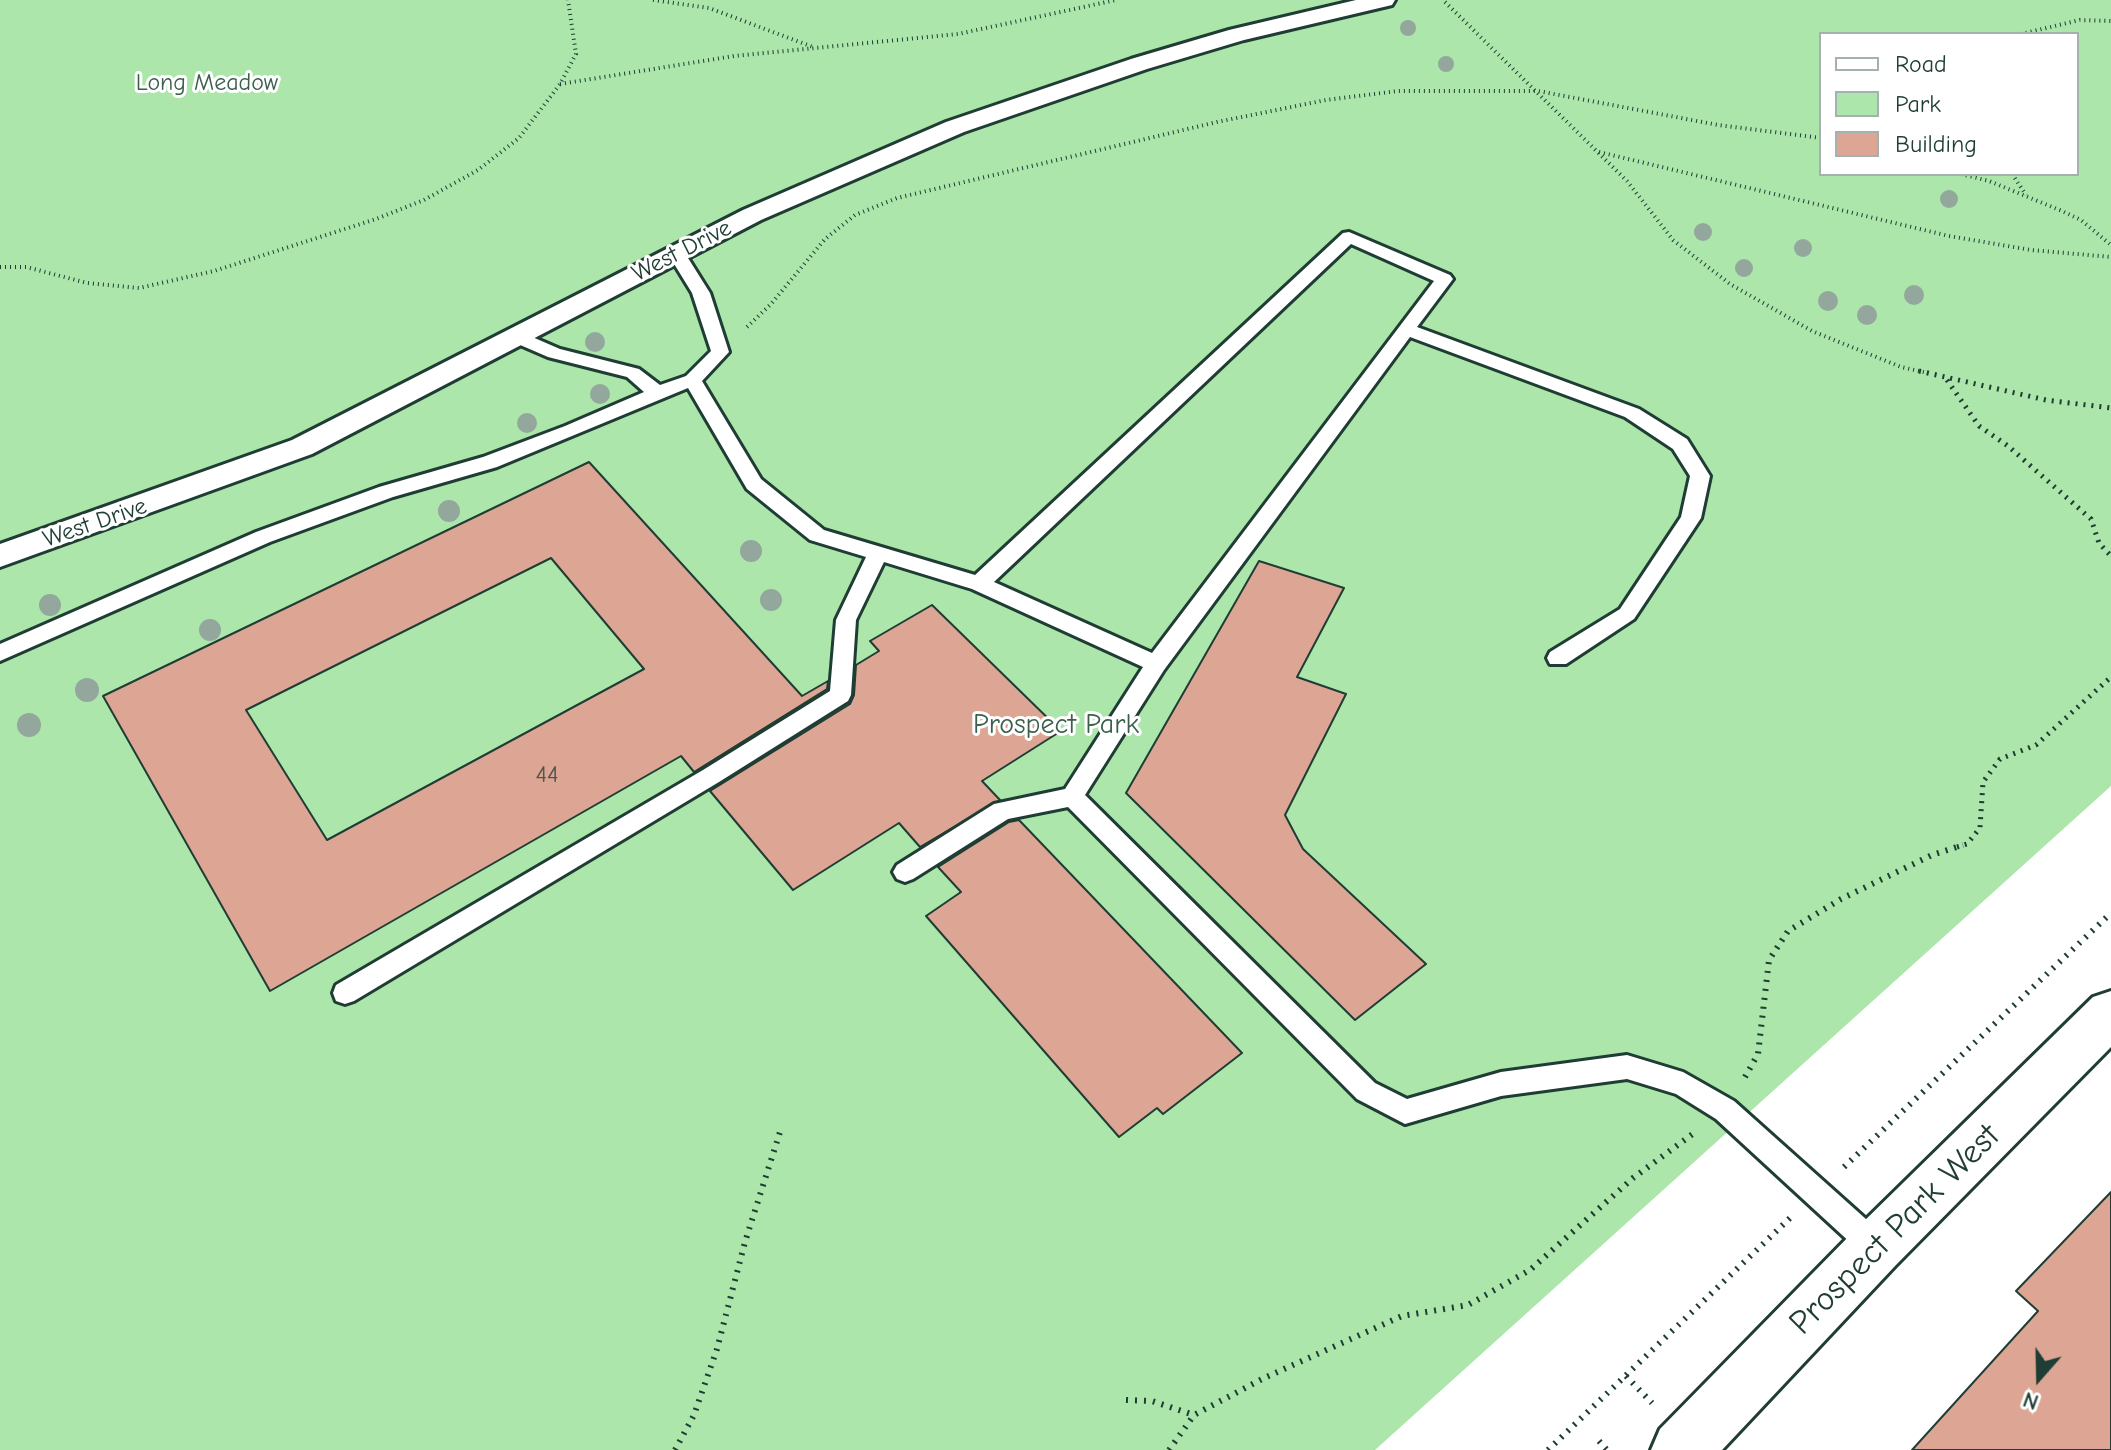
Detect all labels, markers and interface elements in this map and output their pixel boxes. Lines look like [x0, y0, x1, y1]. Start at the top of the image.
legend [1819, 32, 2079, 176]
text: Road [1895, 50, 1947, 78]
park label: Long Meadow [136, 69, 278, 97]
text: Park [1895, 90, 1941, 118]
text: Building [1895, 130, 1977, 158]
street label: West Drive [627, 214, 737, 288]
street label: West Drive [39, 492, 151, 554]
park label: Prospect Park [973, 708, 1139, 742]
house number: 44 [535, 761, 559, 789]
street label: Prospect Park West [1781, 1116, 2009, 1344]
north arrow [1999, 1338, 2079, 1418]
text: N [2020, 1386, 2042, 1415]

